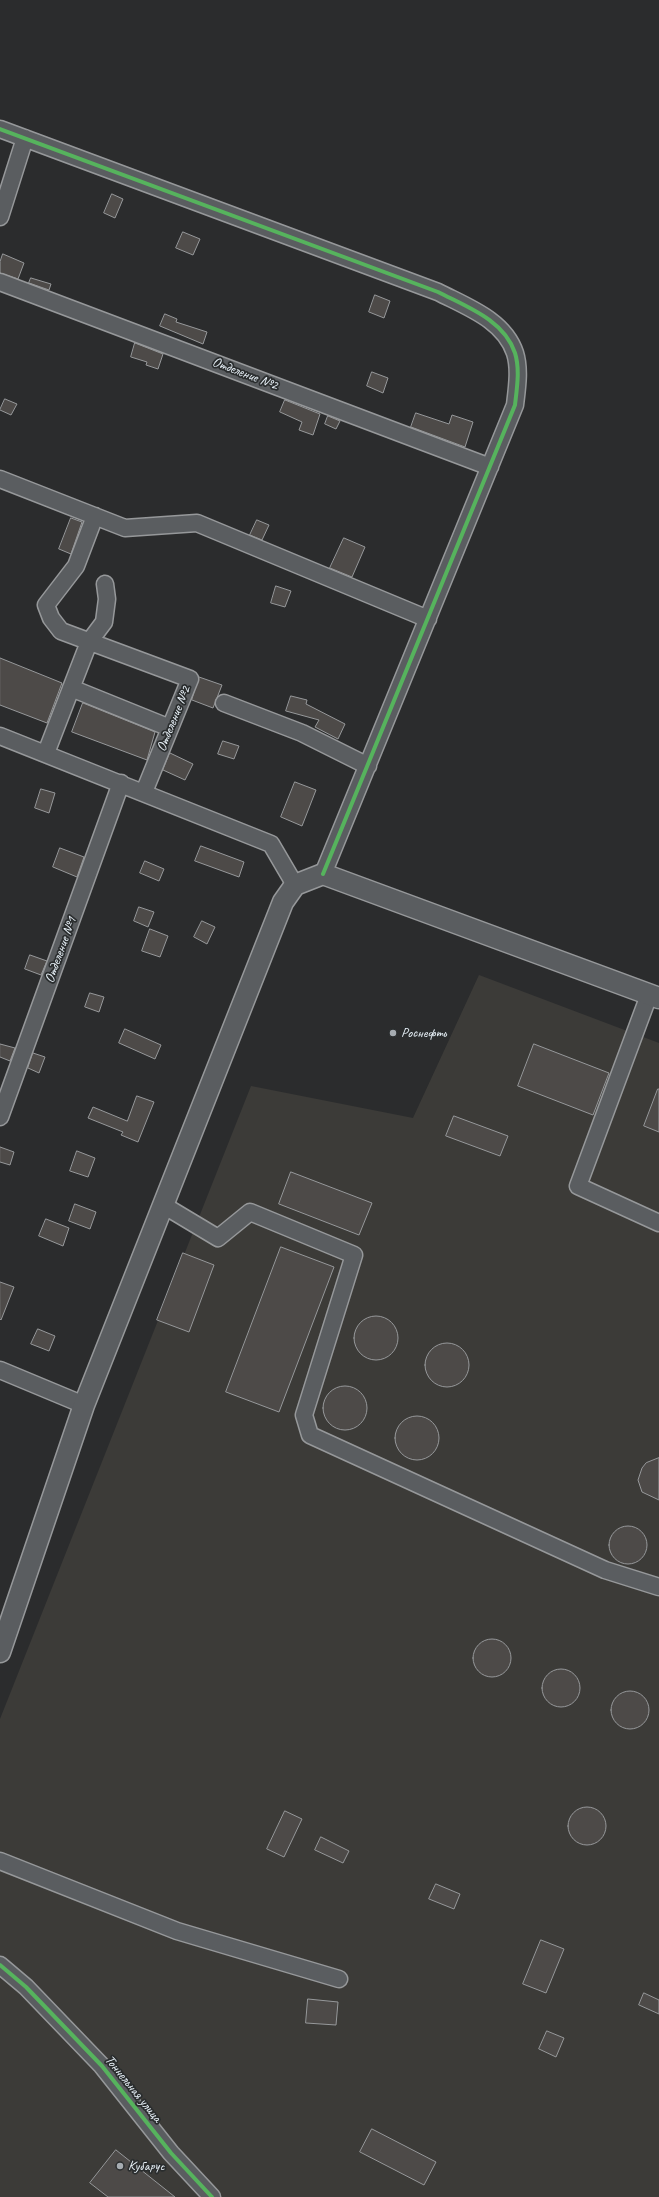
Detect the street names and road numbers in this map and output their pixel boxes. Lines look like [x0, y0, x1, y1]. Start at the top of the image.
street label: Отделение №2 [210, 354, 280, 394]
street label: Отделение №2 [153, 684, 195, 754]
street label: Отделение №1 [41, 915, 81, 985]
street label: Тоннельная улица [101, 2052, 165, 2126]

